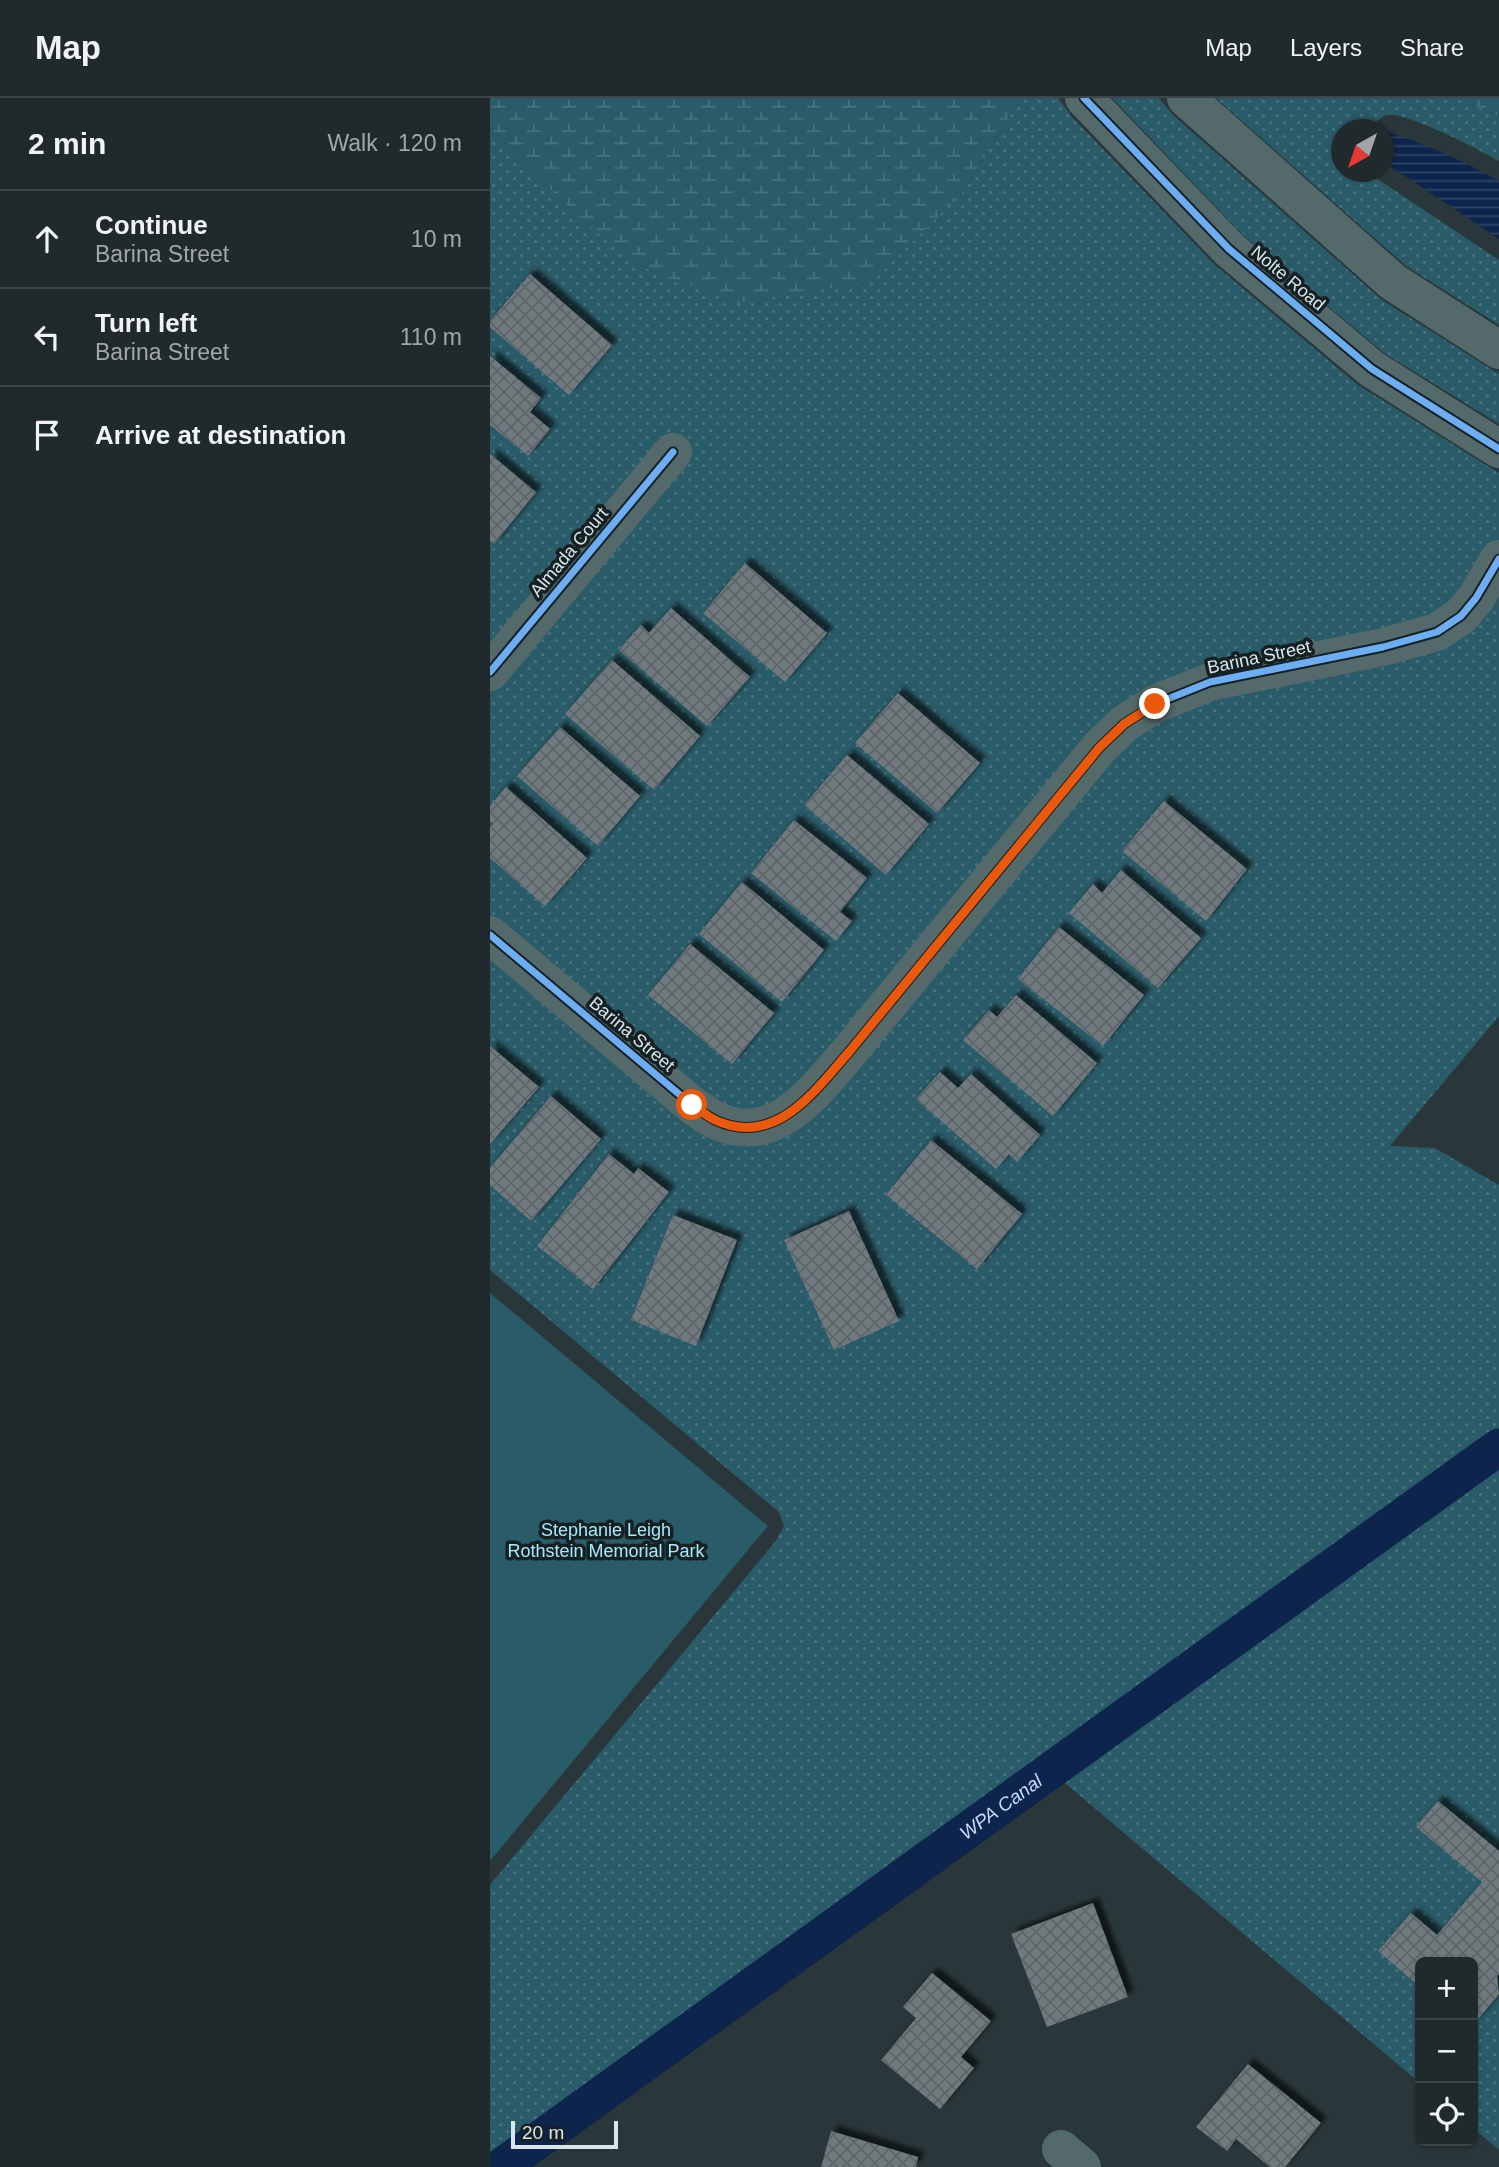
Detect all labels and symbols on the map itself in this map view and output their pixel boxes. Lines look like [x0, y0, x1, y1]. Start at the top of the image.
north arrow [1331, 119, 1394, 182]
street label: Nolte Road [1247, 241, 1329, 315]
street label: Almada Court [526, 503, 612, 601]
street label: Barina Street [1206, 636, 1312, 678]
route end [1139, 688, 1170, 719]
street label: Barina Street [585, 993, 679, 1075]
route start [676, 1089, 707, 1120]
park label: Stephanie Leigh Rothstein Memorial Park [507, 1520, 706, 1561]
water label: WPA Canal [955, 1770, 1046, 1843]
scale bar [511, 2118, 618, 2150]

